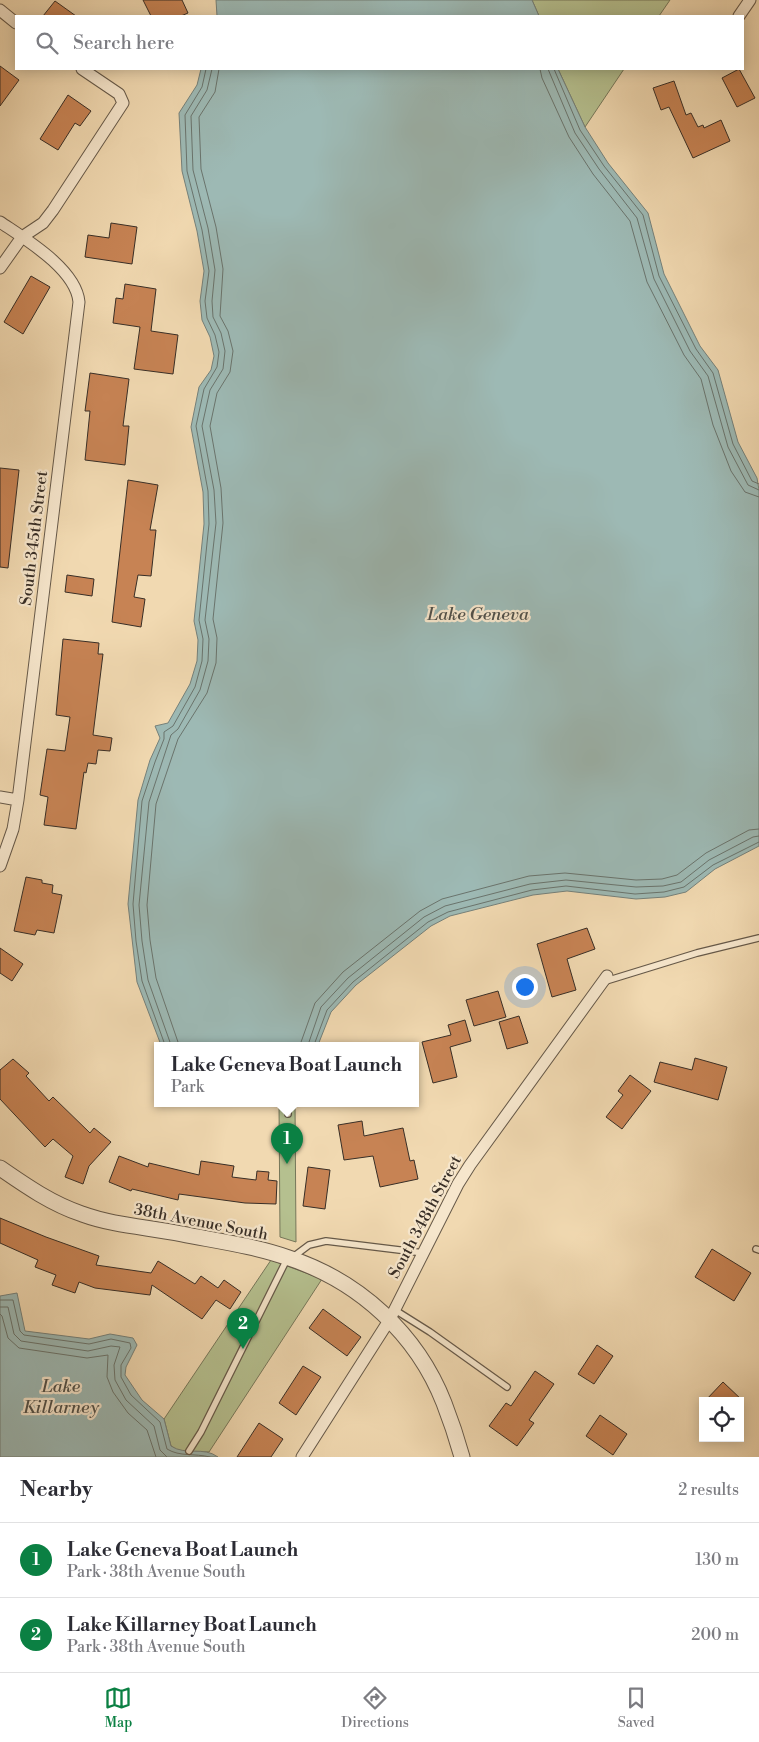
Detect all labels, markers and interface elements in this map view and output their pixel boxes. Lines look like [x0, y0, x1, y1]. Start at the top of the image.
search box [15, 15, 744, 70]
icon: search [33, 29, 61, 57]
text: Search here [73, 31, 174, 55]
street label: South 345th Street [16, 469, 52, 606]
water label: Lake Geneva [426, 603, 530, 626]
your location [512, 974, 538, 1000]
popup [154, 1042, 419, 1107]
text: Lake Geneva Boat Launch [171, 1053, 402, 1077]
text: Park [171, 1077, 204, 1097]
pin: 1 [271, 1123, 303, 1164]
street label: South 348th Street [384, 1152, 466, 1282]
street label: 38th Avenue South [132, 1199, 270, 1245]
pin: 2 [227, 1308, 259, 1349]
water label: Lake Killarney [23, 1375, 100, 1419]
map controls [699, 1397, 744, 1442]
button: locate [699, 1397, 744, 1442]
text: Nearby [20, 1477, 93, 1503]
text: 2 results [678, 1480, 739, 1500]
text: Lake Geneva Boat Launch [67, 1538, 298, 1562]
text: 1 [32, 1550, 40, 1570]
text: 130 m [695, 1550, 739, 1570]
text: Park · 38th Avenue South [67, 1562, 246, 1582]
text: Lake Killarney Boat Launch [67, 1613, 317, 1637]
text: 2 [31, 1625, 41, 1645]
text: 200 m [691, 1625, 739, 1645]
text: Park · 38th Avenue South [67, 1637, 246, 1657]
tab: Map [104, 1684, 132, 1732]
tab: Directions [341, 1684, 409, 1732]
tab: Saved [618, 1684, 655, 1732]

